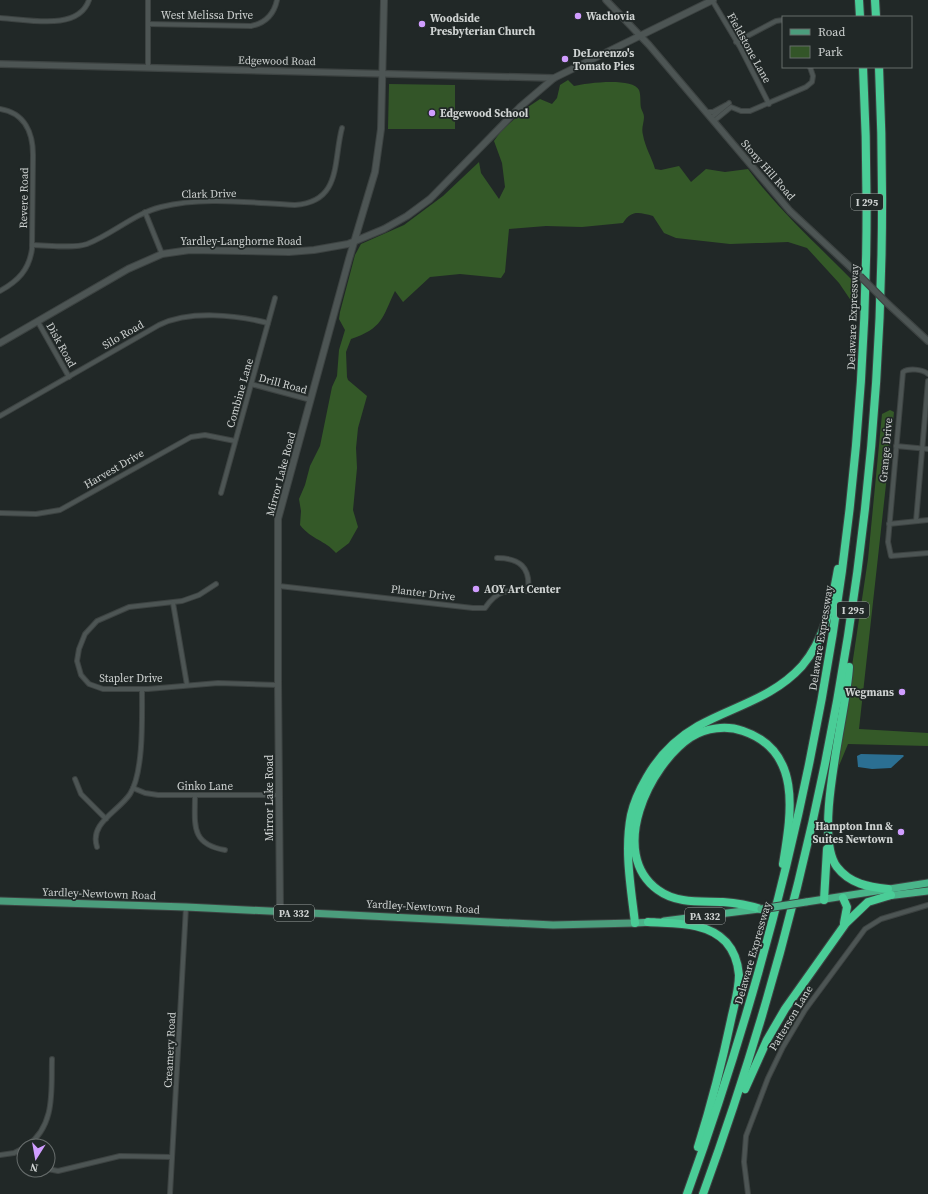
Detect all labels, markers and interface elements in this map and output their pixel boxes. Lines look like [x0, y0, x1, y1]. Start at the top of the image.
street label: West Melissa Drive [161, 8, 254, 23]
place label: Wachovia [586, 9, 635, 24]
street label: Fieldstone Lane [723, 10, 775, 86]
place label: Woodside Presbyterian Church [430, 11, 535, 39]
marker: Wachovia [573, 11, 583, 21]
legend [782, 16, 912, 68]
marker: Woodside Presbyterian Church [417, 19, 427, 29]
text: Road [818, 24, 845, 40]
text: Park [818, 44, 843, 60]
place label: DeLorenzo's Tomato Pies [573, 46, 635, 74]
street label: Edgewood Road [238, 53, 317, 69]
marker: DeLorenzo's Tomato Pies [560, 54, 570, 64]
place label: Edgewood School [440, 106, 529, 121]
marker: Edgewood School [427, 108, 437, 118]
street label: Stony Hill Road [738, 137, 799, 204]
street label: Revere Road [16, 167, 32, 229]
street label: Clark Drive [181, 186, 237, 202]
road number: I 295 [851, 194, 883, 210]
street label: Yardley-Langhorne Road [180, 234, 303, 249]
street label: Delaware Expressway [844, 263, 862, 370]
street label: Silo Road [99, 317, 147, 353]
street label: Disk Road [42, 320, 80, 371]
street label: Combine Lane [223, 356, 257, 430]
street label: Drill Road [257, 370, 310, 398]
street label: Grange Drive [876, 417, 896, 483]
street label: Mirror Lake Road [263, 429, 300, 518]
street label: Harvest Drive [81, 446, 147, 492]
street label: Planter Drive [390, 582, 456, 604]
place label: AOY Art Center [484, 582, 561, 597]
marker: AOY Art Center [471, 584, 481, 594]
street label: Delaware Expressway [805, 584, 837, 692]
road number: I 295 [837, 602, 869, 618]
street label: Stapler Drive [99, 671, 163, 686]
place label: Wegmans [845, 685, 894, 700]
marker: Wegmans [897, 687, 907, 697]
street label: Mirror Lake Road [262, 754, 277, 841]
street label: Ginko Lane [177, 779, 233, 794]
place label: Hampton Inn & Suites Newtown [813, 819, 893, 847]
marker: Hampton Inn & Suites Newtown [896, 827, 906, 837]
street label: Yardley-Newtown Road [42, 885, 157, 904]
street label: Yardley-Newtown Road [366, 897, 481, 918]
street label: Delaware Expressway [731, 900, 775, 1006]
road number: PA 332 [274, 905, 314, 921]
road number: PA 332 [685, 908, 725, 924]
street label: Patterson Lane [766, 982, 817, 1054]
street label: Creamery Road [161, 1011, 180, 1088]
north arrow [16, 1138, 56, 1178]
text: N [29, 1159, 40, 1175]

